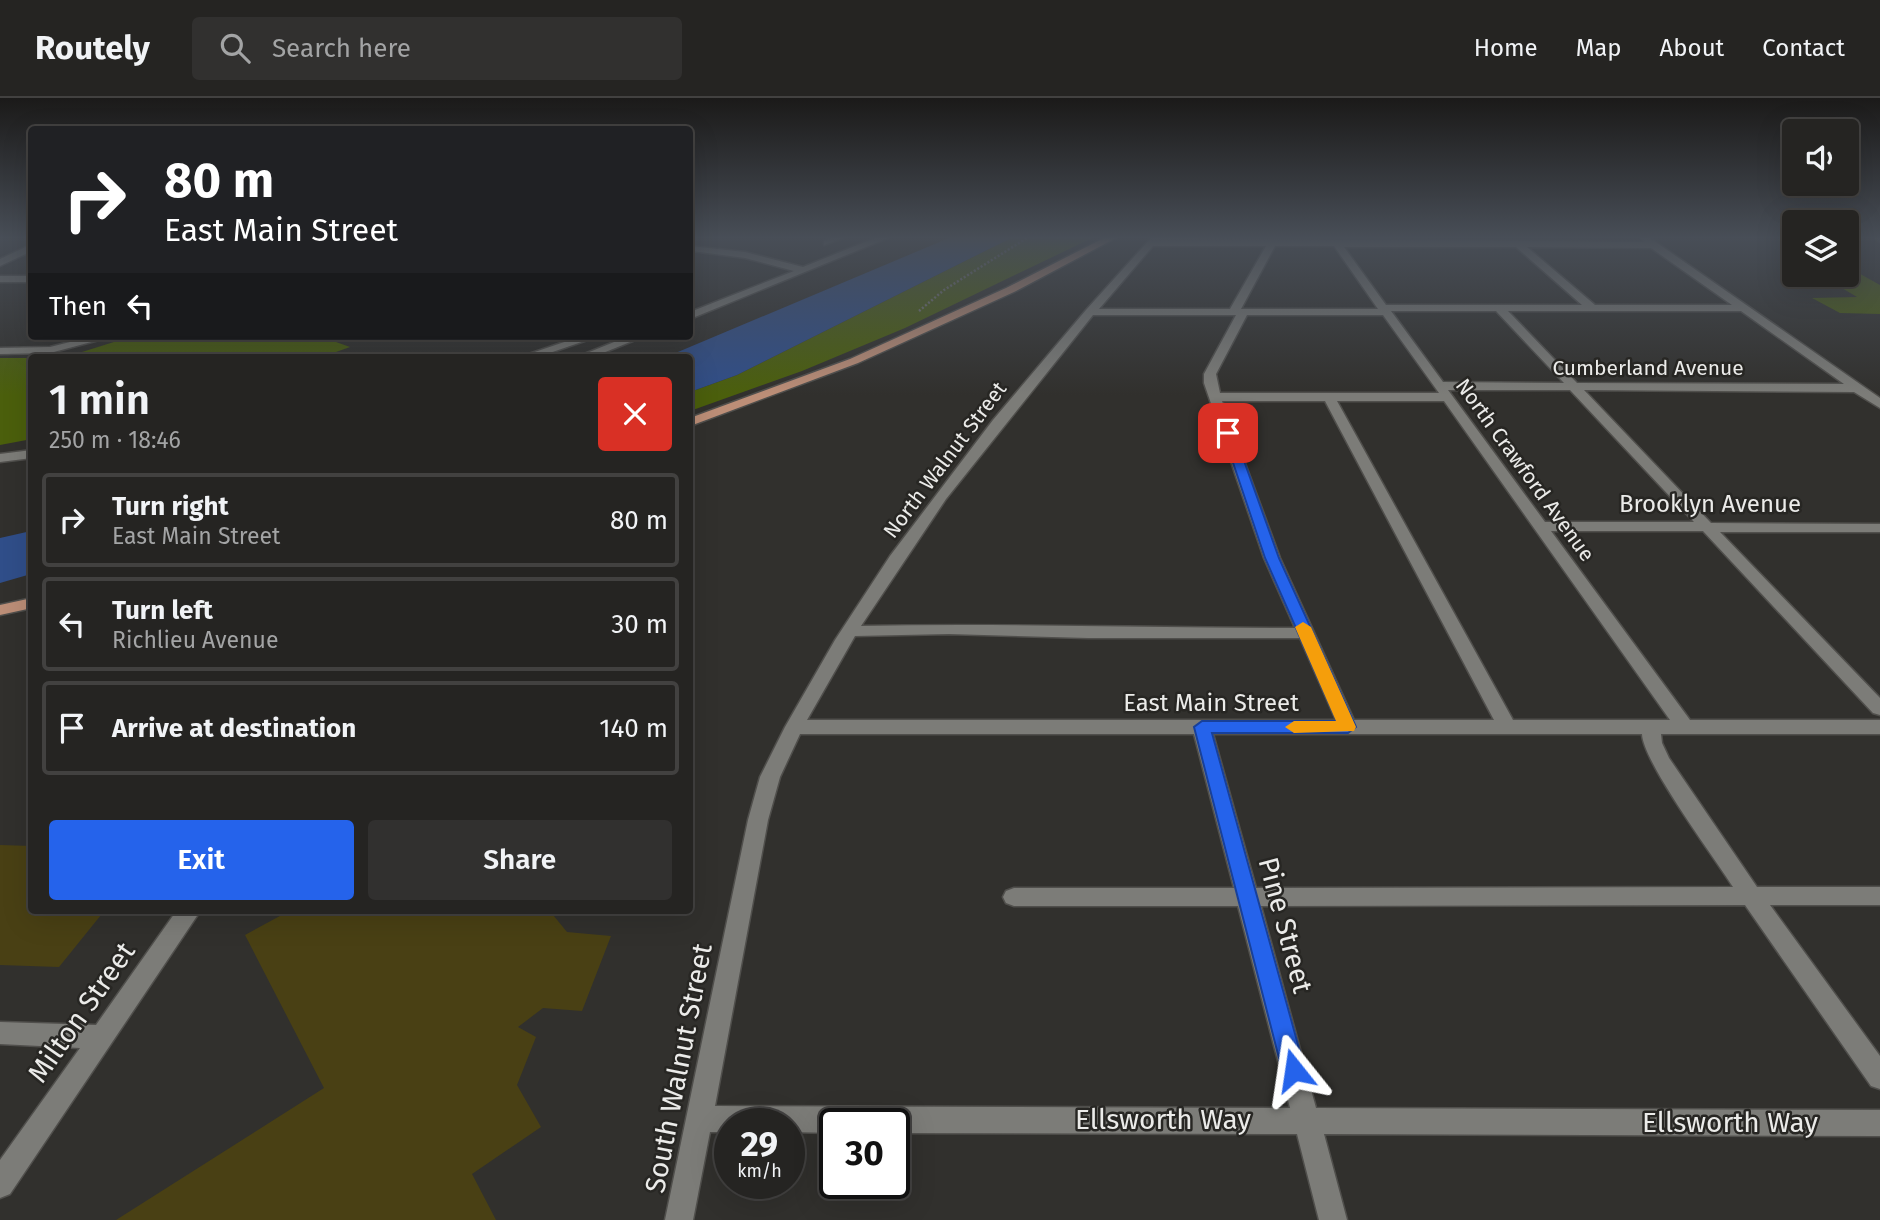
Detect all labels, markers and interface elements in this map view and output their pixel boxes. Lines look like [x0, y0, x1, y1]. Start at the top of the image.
search box [192, 17, 682, 80]
text: Routely [35, 28, 150, 68]
icon: search [216, 29, 254, 67]
text: Search here [272, 33, 411, 64]
text: Home [1474, 34, 1538, 62]
text: Map [1576, 34, 1622, 62]
text: About [1660, 34, 1724, 62]
text: Contact [1762, 34, 1845, 62]
map controls [1782, 119, 1859, 287]
button: sound [1782, 119, 1859, 196]
text: 80 m [164, 151, 274, 210]
icon: right [49, 154, 140, 245]
button: layers [1782, 210, 1859, 287]
text: East Main Street [164, 211, 398, 249]
icon: left [121, 287, 159, 325]
text: Then [49, 291, 107, 322]
street label: Cumberland Avenue [1552, 355, 1744, 381]
street label: North Crawford Avenue [1450, 373, 1600, 567]
text: 1 min [49, 375, 150, 425]
street label: North Walnut Street [878, 376, 1012, 543]
button: close [598, 377, 672, 451]
pin [1198, 403, 1258, 463]
icon: arrive [1209, 414, 1247, 452]
text: 250 m · 18:46 [49, 426, 181, 454]
street label: Brooklyn Avenue [1619, 490, 1801, 518]
text: Turn right [112, 491, 229, 522]
icon: right [53, 501, 91, 539]
text: 80 m [610, 505, 668, 536]
text: East Main Street [112, 522, 280, 550]
text: Turn left [112, 595, 213, 626]
icon: left [53, 605, 91, 643]
text: 30 m [611, 609, 668, 640]
text: Richlieu Avenue [112, 626, 278, 654]
street label: East Main Street [1123, 689, 1299, 717]
icon: arrive [53, 709, 91, 747]
text: Arrive at destination [112, 713, 356, 744]
text: 140 m [599, 713, 668, 744]
button: Exit [49, 820, 354, 900]
button: Share [368, 820, 672, 900]
street label: Pine Street [1252, 854, 1320, 997]
street label: Milton Street [21, 935, 142, 1089]
street label: South Walnut Street [638, 940, 719, 1196]
position arrow [1257, 1033, 1331, 1107]
street label: Ellsworth Way [1075, 1103, 1251, 1136]
street label: Ellsworth Way [1642, 1106, 1818, 1139]
speed limit sign: 30 [819, 1108, 910, 1199]
text: 29 [741, 1123, 778, 1165]
text: km/h [737, 1160, 782, 1182]

